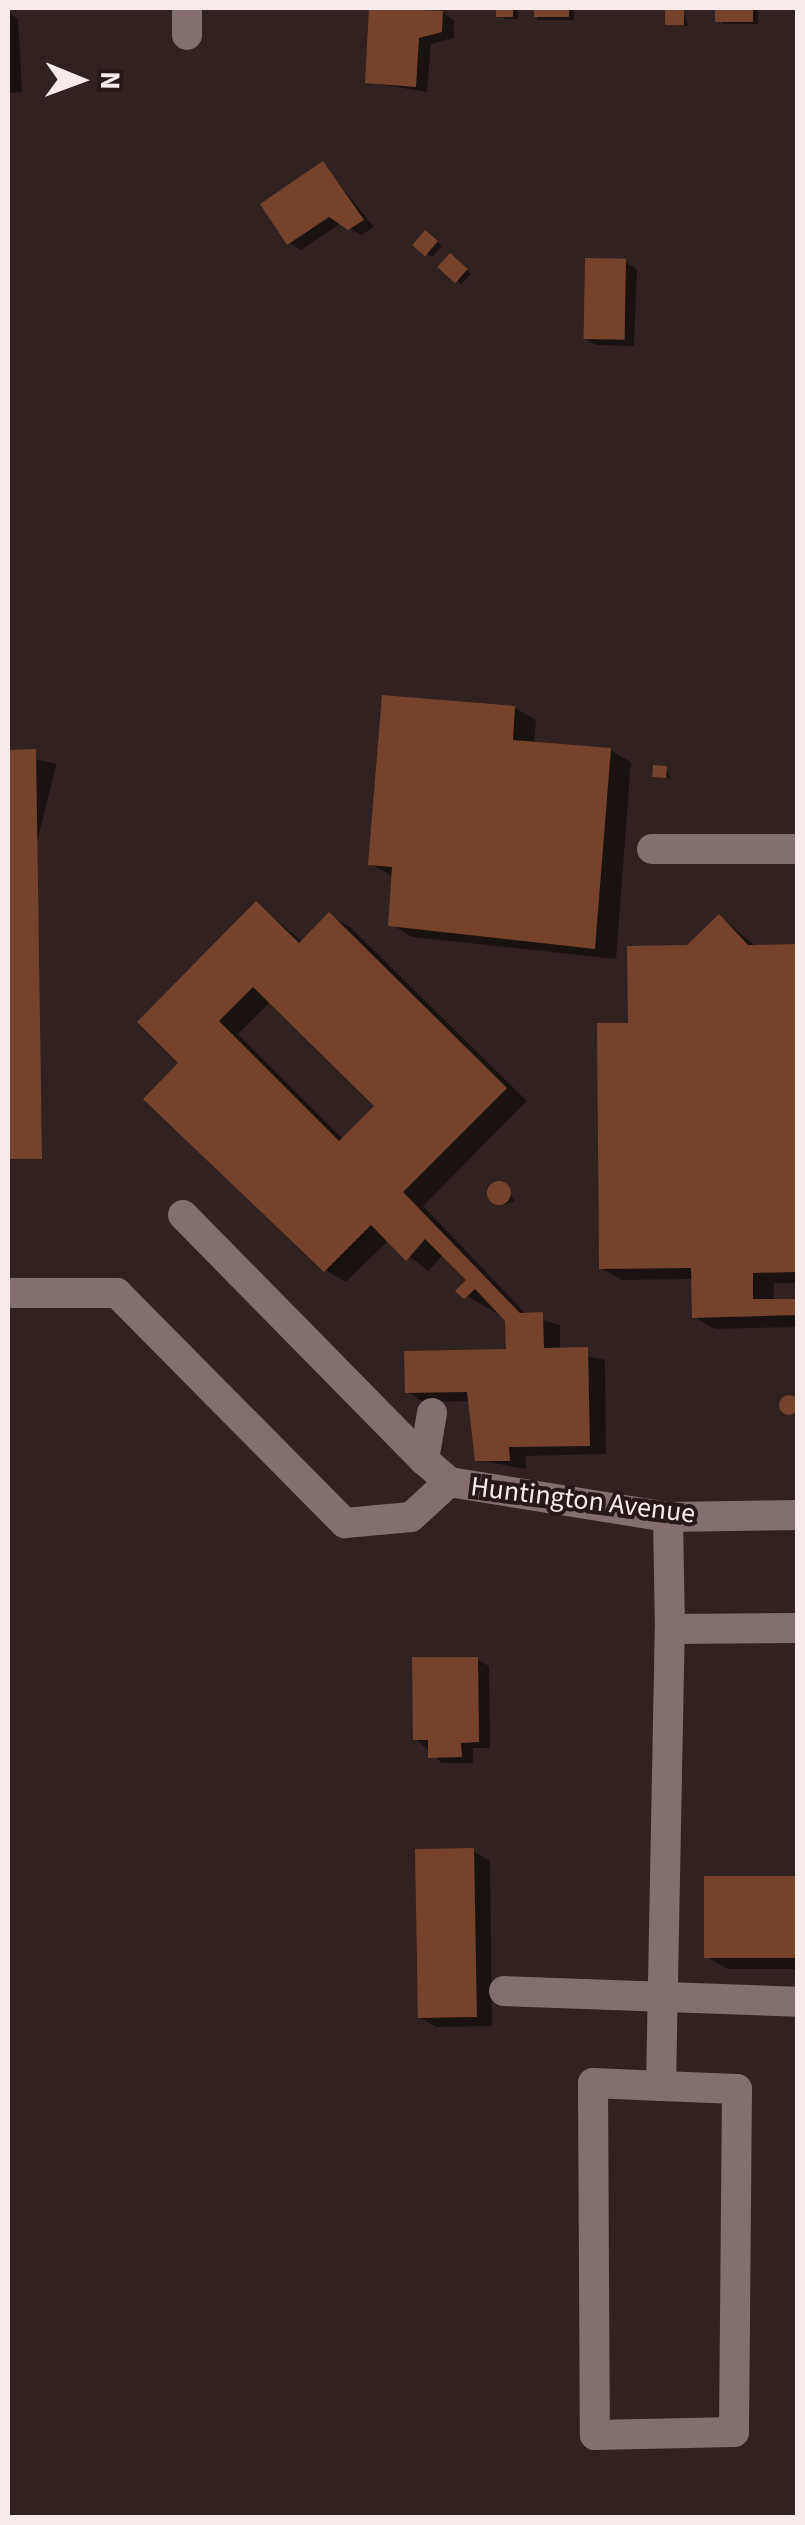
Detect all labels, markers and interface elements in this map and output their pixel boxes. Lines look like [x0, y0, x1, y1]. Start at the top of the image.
north arrow [30, 30, 130, 130]
text: N [90, 71, 130, 90]
street label: Huntington Avenue [469, 1470, 697, 1530]

